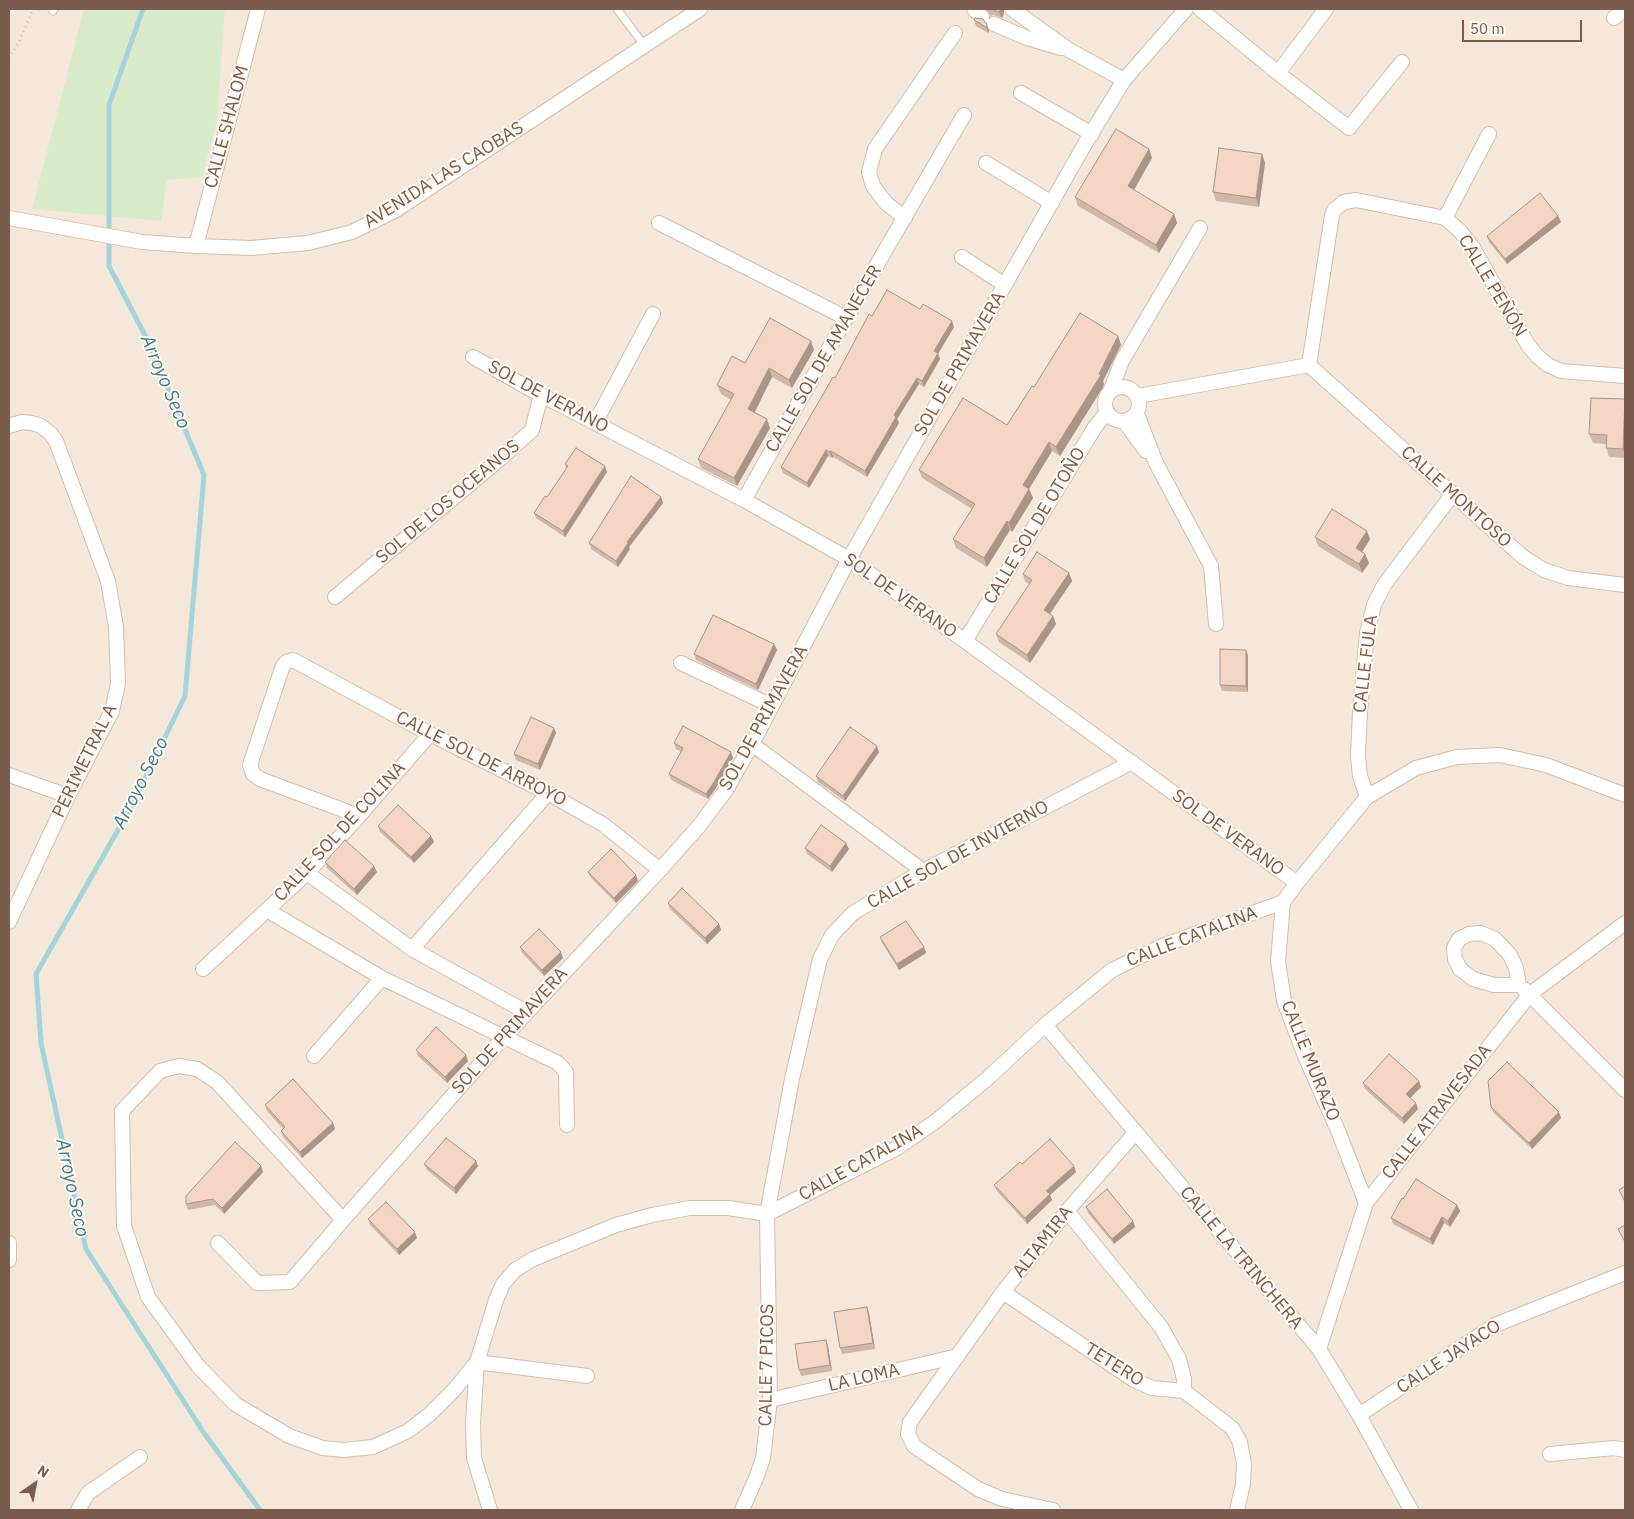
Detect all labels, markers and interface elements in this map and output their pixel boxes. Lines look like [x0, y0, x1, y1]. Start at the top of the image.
scale bar [1464, 10, 1584, 42]
text: 50 m [1470, 19, 1505, 38]
street label: CALLE SHALOM [200, 63, 254, 191]
street label: AVENIDA LAS CAOBAS [360, 117, 528, 233]
street label: CALLE PEÑÓN [1453, 231, 1531, 341]
street label: CALLE SOL DE AMANECER [761, 261, 887, 457]
street label: SOL DE PRIMAVERA [910, 288, 1010, 440]
water label: Arroyo Seco [135, 332, 195, 432]
street label: SOL DE VERANO [484, 356, 612, 438]
street label: SOL DE LOS OCEANOS [372, 436, 524, 568]
street label: CALLE MONTOSO [1396, 442, 1516, 552]
street label: CALLE SOL DE OTOÑO [980, 444, 1090, 608]
street label: SOL DE VERANO [839, 549, 961, 643]
street label: CALLE FULA [1349, 614, 1383, 714]
street label: SOL DE PRIMAVERA [715, 642, 813, 794]
street label: PERIMETRAL A [48, 701, 122, 821]
street label: CALLE SOL DE ARROYO [392, 707, 570, 811]
water label: Arroyo Seco [108, 733, 174, 833]
street label: CALLE SOL DE COLINA [270, 758, 410, 906]
street label: SOL DE VERANO [1168, 785, 1288, 881]
street label: CALLE SOL DE INVIERNO [863, 796, 1053, 914]
street label: CALLE CATALINA [1124, 902, 1260, 972]
street label: SOL DE PRIMAVERA [447, 963, 573, 1099]
street label: CALLE MURAZO [1276, 997, 1344, 1125]
street label: CALLE ATRAVESADA [1378, 1040, 1496, 1184]
street label: CALLE CATALINA [795, 1120, 927, 1206]
water label: Arroyo Seco [50, 1137, 94, 1239]
street label: CALLE LA TRINCHERA [1175, 1182, 1307, 1334]
street label: ALTAMIRA [1008, 1202, 1078, 1282]
street label: CALLE 7 PICOS [755, 1303, 779, 1427]
street label: CALLE JAYACO [1393, 1315, 1505, 1399]
street label: TETERO [1080, 1338, 1148, 1392]
street label: LA LOMA [826, 1359, 902, 1397]
north arrow [10, 1459, 60, 1509]
text: N [34, 1461, 52, 1482]

